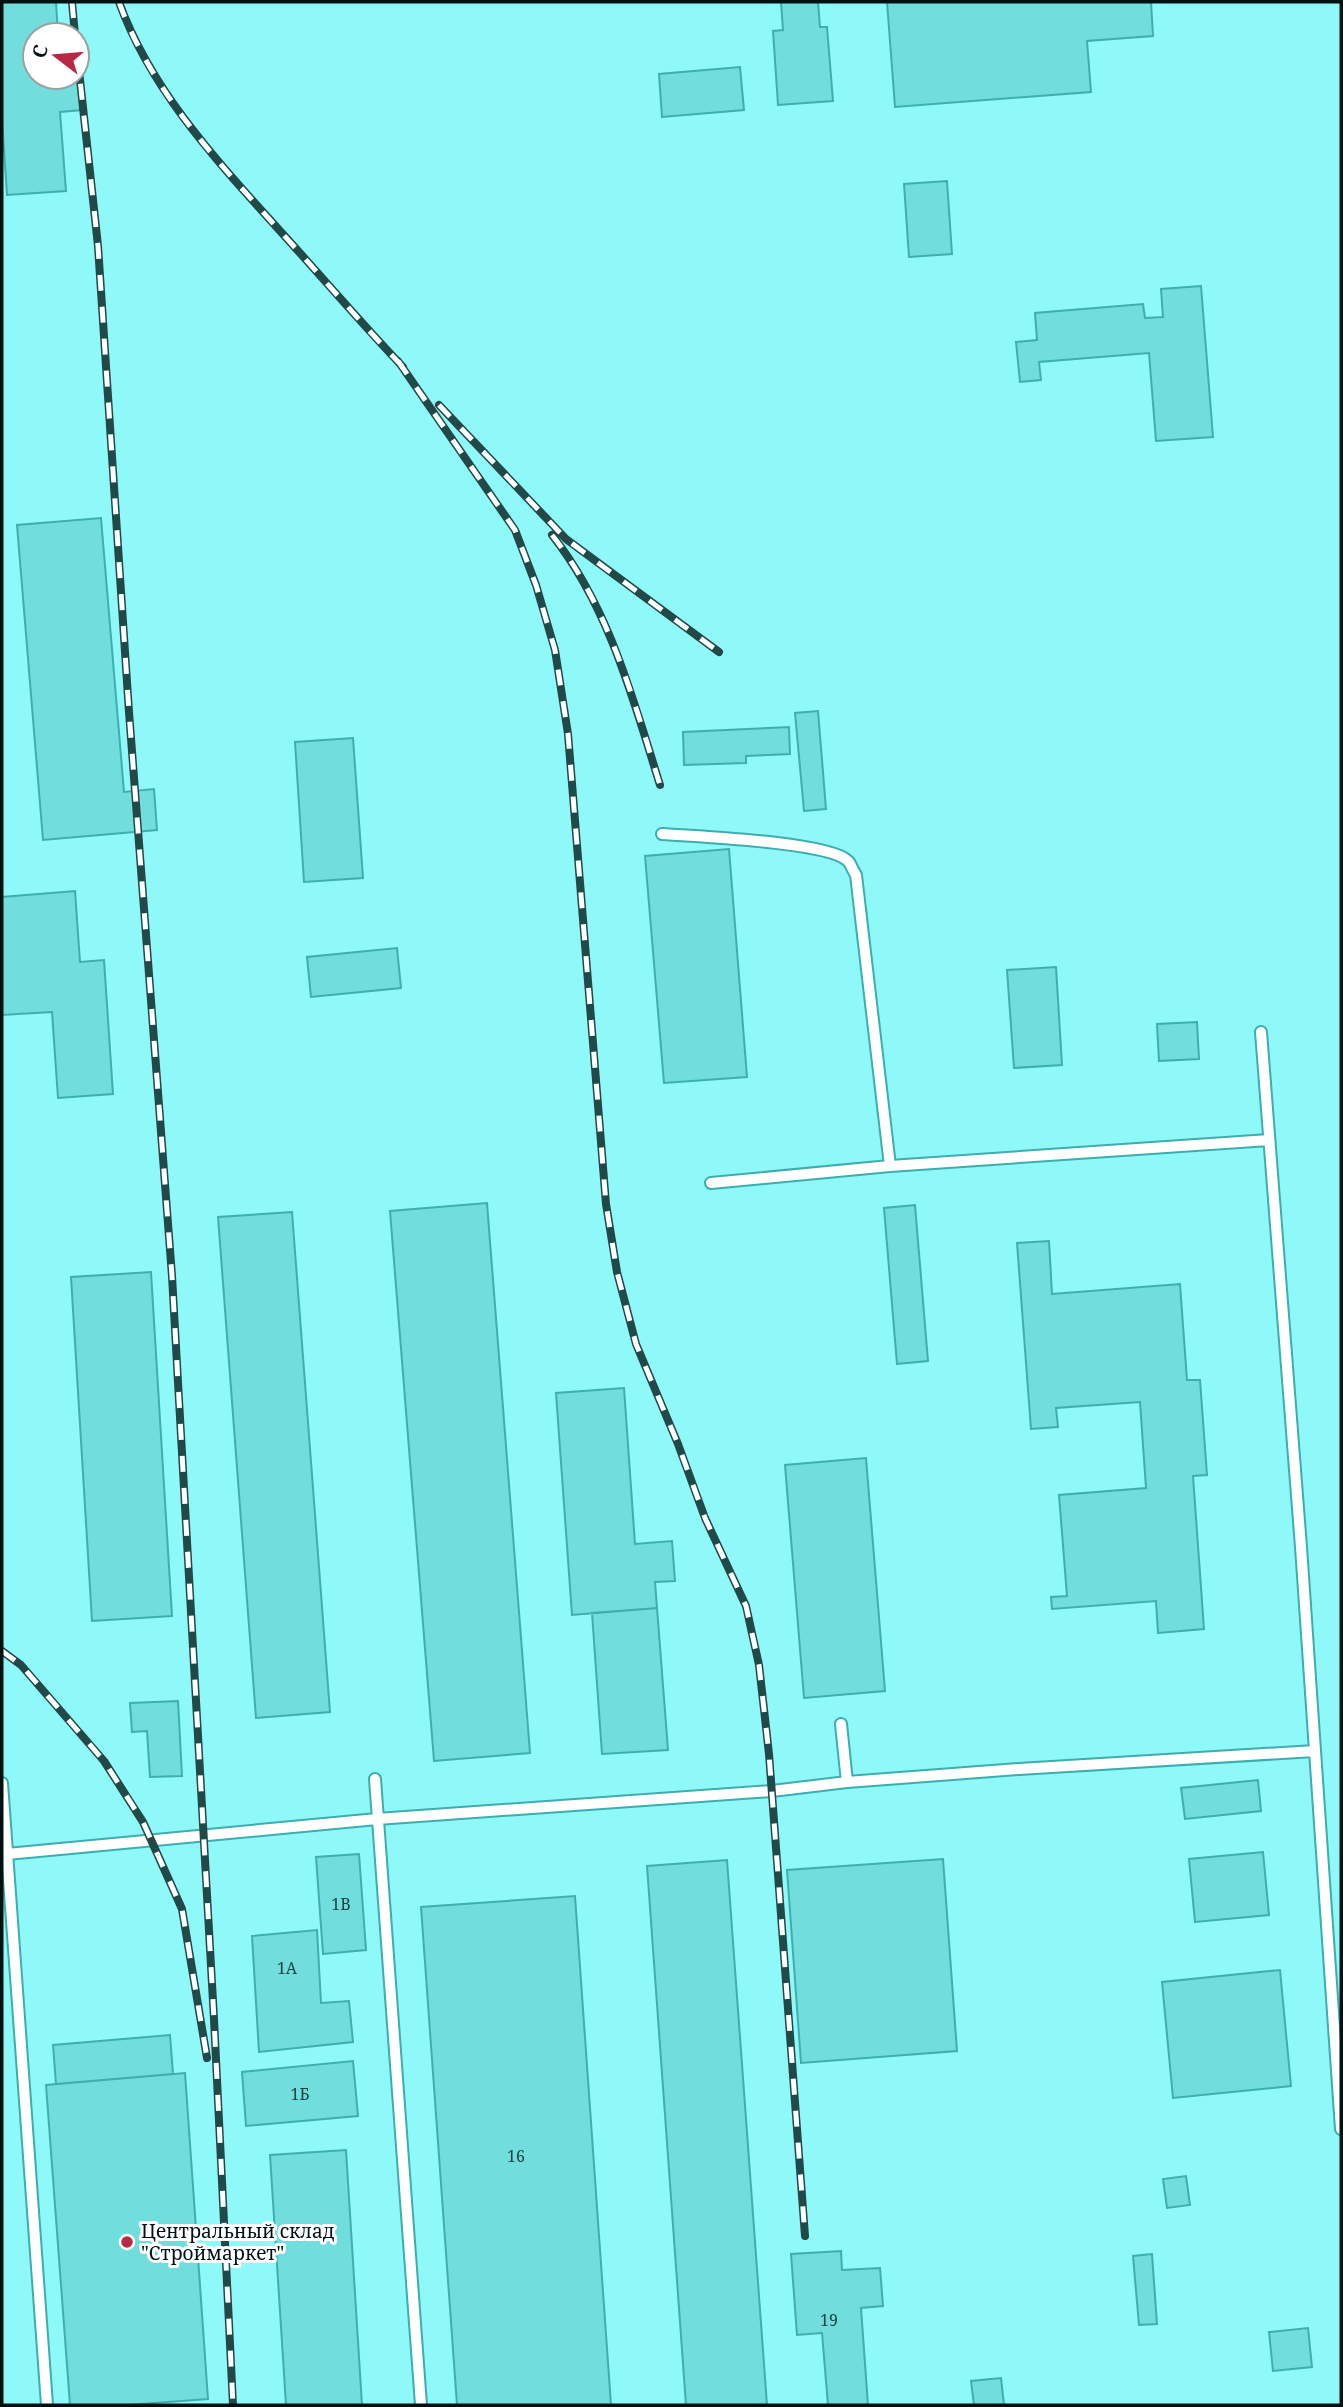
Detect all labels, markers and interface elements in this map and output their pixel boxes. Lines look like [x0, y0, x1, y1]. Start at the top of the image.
north arrow [21, 21, 91, 91]
text: С [25, 42, 54, 61]
house number: 1В [331, 1893, 351, 1915]
house number: 1А [277, 1957, 298, 1979]
house number: 1Б [290, 2083, 310, 2105]
house number: 16 [507, 2145, 525, 2167]
place label: Центральный склад "Строймаркет" [141, 2218, 335, 2266]
marker: Центральный склад "Строймаркет" [119, 2234, 135, 2250]
house number: 19 [820, 2309, 838, 2331]

